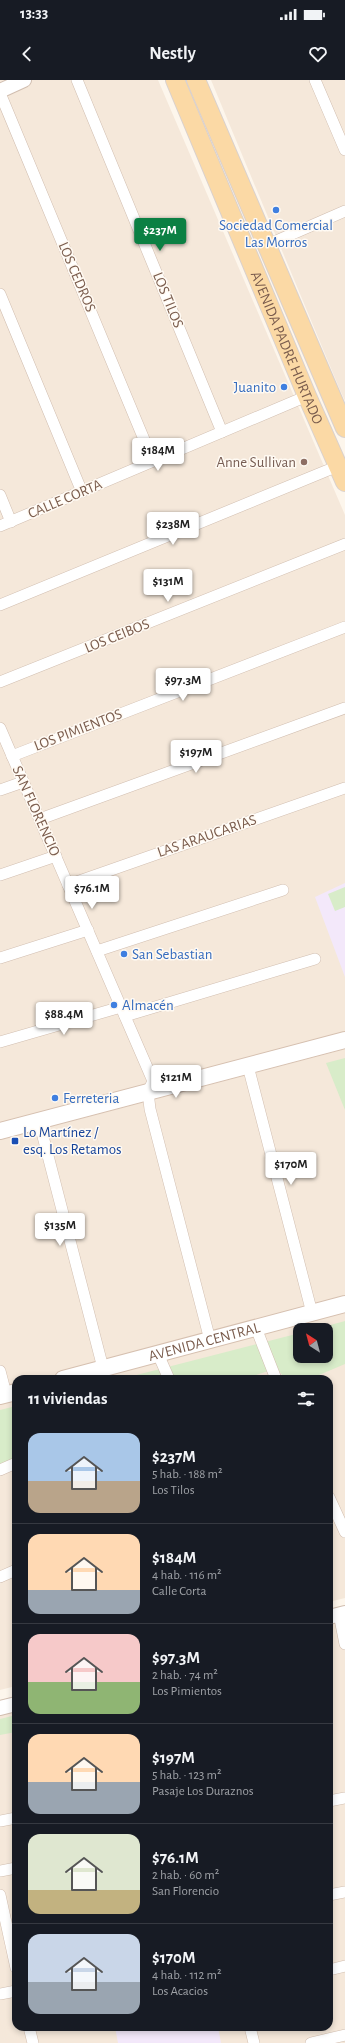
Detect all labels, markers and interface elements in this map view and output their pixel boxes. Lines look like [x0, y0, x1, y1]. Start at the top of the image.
text: 13:33 [20, 6, 48, 21]
icon: back [16, 43, 38, 65]
icon: heart [307, 43, 329, 65]
text: Nestly [149, 45, 196, 63]
marker: Sociedad Comercial Las Morros [271, 205, 281, 215]
pin: $237M [132, 218, 188, 252]
place label: Sociedad Comercial Las Morros [219, 218, 333, 250]
text: $237M [143, 224, 177, 237]
street label: LOS CEDROS [56, 240, 98, 314]
street label: AVENIDA PADRE HURTADO [248, 269, 326, 426]
street label: LOS TILOS [150, 270, 186, 330]
place label: Juanito [234, 380, 276, 395]
marker: Juanito [279, 382, 289, 392]
pin: $184M [130, 438, 186, 472]
text: $184M [141, 444, 175, 457]
place label: Anne Sullivan [216, 455, 296, 470]
marker: Anne Sullivan [299, 457, 309, 467]
street label: CALLE CORTA [26, 477, 105, 521]
pin: $238M [145, 512, 201, 546]
text: $238M [156, 518, 190, 531]
pin: $131M [140, 569, 196, 603]
text: $131M [152, 575, 184, 588]
street label: LOS CEIBOS [82, 616, 152, 656]
pin: $97.3M [150, 668, 216, 702]
text: $97.3M [165, 674, 201, 687]
street label: LOS PIMIENTOS [32, 706, 124, 754]
pin: $197M [168, 740, 224, 774]
text: $197M [180, 746, 212, 759]
street label: SAN FLORENCIO [9, 764, 63, 858]
street label: LAS ARAUCARIAS [155, 812, 259, 860]
pin: $76.1M [59, 876, 125, 910]
text: $76.1M [74, 882, 110, 895]
place label: San Sebastian [132, 947, 213, 962]
marker: San Sebastian [119, 949, 129, 959]
place label: Almacén [122, 998, 174, 1013]
marker: Almacén [109, 1000, 119, 1010]
pin: $88.4M [31, 1002, 97, 1036]
text: $88.4M [45, 1008, 83, 1021]
pin: $121M [148, 1065, 204, 1099]
text: $121M [160, 1071, 192, 1084]
place label: Ferreteria [63, 1091, 119, 1106]
marker: Ferreteria [50, 1093, 60, 1103]
place label: Lo Martínez / esq. Los Retamos [23, 1125, 122, 1157]
marker: Lo Martínez / esq. Los Retamos [10, 1136, 20, 1146]
pin: $170M [263, 1152, 319, 1186]
text: $170M [274, 1158, 308, 1171]
pin: $135M [32, 1213, 88, 1247]
text: $135M [44, 1219, 76, 1232]
street label: AVENIDA CENTRAL [147, 1319, 262, 1363]
north arrow [293, 1323, 333, 1363]
map controls [293, 1323, 333, 1363]
icon: filters [295, 1388, 317, 1410]
text: 11 viviendas [28, 1390, 107, 1407]
text: $237M [152, 1448, 196, 1465]
icon: home [60, 1449, 108, 1497]
text: 5 hab. · 188 m² [152, 1468, 223, 1481]
text: Los Tilos [152, 1484, 194, 1497]
text: $184M [152, 1549, 196, 1566]
icon: home [60, 1550, 108, 1598]
text: 4 hab. · 116 m² [152, 1569, 222, 1582]
text: Calle Corta [152, 1585, 206, 1598]
text: $97.3M [152, 1649, 200, 1666]
icon: home [60, 1650, 108, 1698]
text: 2 hab. · 74 m² [152, 1669, 218, 1682]
text: Los Pimientos [152, 1685, 222, 1698]
text: $197M [152, 1749, 195, 1766]
icon: home [60, 1750, 108, 1798]
text: 5 hab. · 123 m² [152, 1769, 222, 1782]
text: Pasaje Los Duraznos [152, 1785, 254, 1798]
text: $76.1M [152, 1849, 199, 1866]
icon: home [60, 1850, 108, 1898]
text: 2 hab. · 60 m² [152, 1869, 219, 1882]
text: San Florencio [152, 1885, 219, 1898]
text: $170M [152, 1949, 196, 1966]
icon: home [60, 1950, 108, 1998]
text: 4 hab. · 112 m² [152, 1969, 221, 1982]
text: Los Acacios [152, 1985, 208, 1998]

